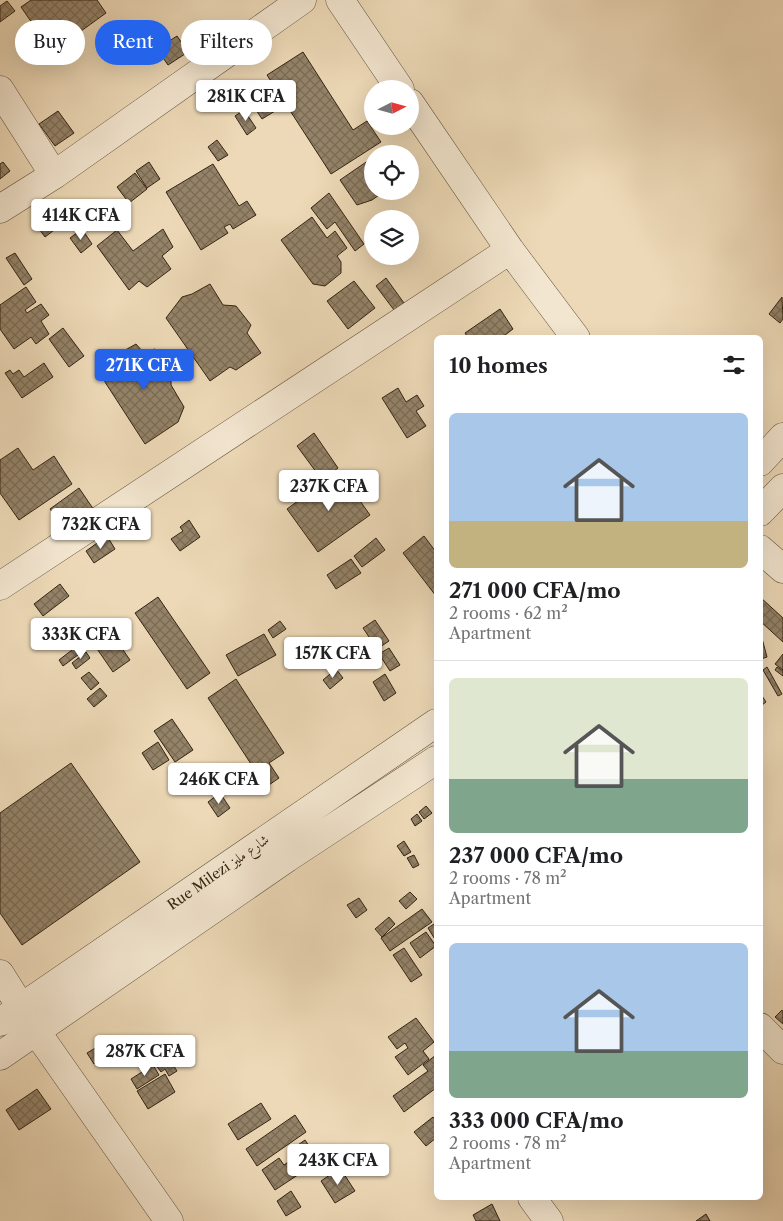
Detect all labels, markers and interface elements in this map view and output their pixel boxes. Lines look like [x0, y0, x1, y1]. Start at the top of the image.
chip: Buy [15, 20, 85, 65]
chip: Rent [95, 20, 171, 65]
chip: Filters [181, 20, 272, 65]
pin: 281K CFA [194, 80, 298, 122]
north arrow [364, 80, 419, 135]
map controls [364, 80, 419, 265]
text: 281K CFA [207, 86, 285, 106]
button: locate [364, 145, 419, 200]
pin: 414K CFA [29, 198, 133, 241]
text: 414K CFA [42, 205, 120, 225]
button: layers [364, 210, 419, 265]
pin: 271K CFA [92, 348, 196, 391]
icon: filters [720, 351, 748, 379]
text: 10 homes [449, 353, 548, 378]
text: 271K CFA [106, 355, 182, 375]
icon: home [554, 445, 644, 535]
pin: 237K CFA [277, 470, 381, 512]
text: 237K CFA [290, 476, 368, 496]
pin: 732K CFA [49, 508, 153, 550]
text: 732K CFA [62, 514, 140, 534]
text: 271 000 CFA/mo [449, 578, 621, 603]
text: 2 rooms · 62 m² [449, 603, 568, 623]
pin: 333K CFA [29, 618, 133, 660]
text: Apartment [449, 623, 531, 643]
text: 333K CFA [42, 624, 120, 644]
pin: 157K CFA [281, 636, 385, 679]
text: 157K CFA [295, 643, 371, 663]
icon: home [554, 711, 644, 801]
pin: 246K CFA [167, 762, 271, 805]
text: 246K CFA [179, 769, 259, 789]
street label: Rue Milezi شارع مليز [164, 830, 274, 916]
text: 237 000 CFA/mo [449, 843, 623, 868]
text: 2 rooms · 78 m² [449, 868, 567, 888]
text: Apartment [449, 888, 531, 908]
icon: home [554, 976, 644, 1066]
pin: 287K CFA [93, 1034, 197, 1077]
text: 287K CFA [105, 1041, 185, 1061]
text: 333 000 CFA/mo [449, 1108, 624, 1133]
text: 2 rooms · 78 m² [449, 1133, 567, 1153]
pin: 243K CFA [286, 1144, 390, 1186]
text: 243K CFA [298, 1150, 378, 1170]
text: Apartment [449, 1153, 531, 1173]

